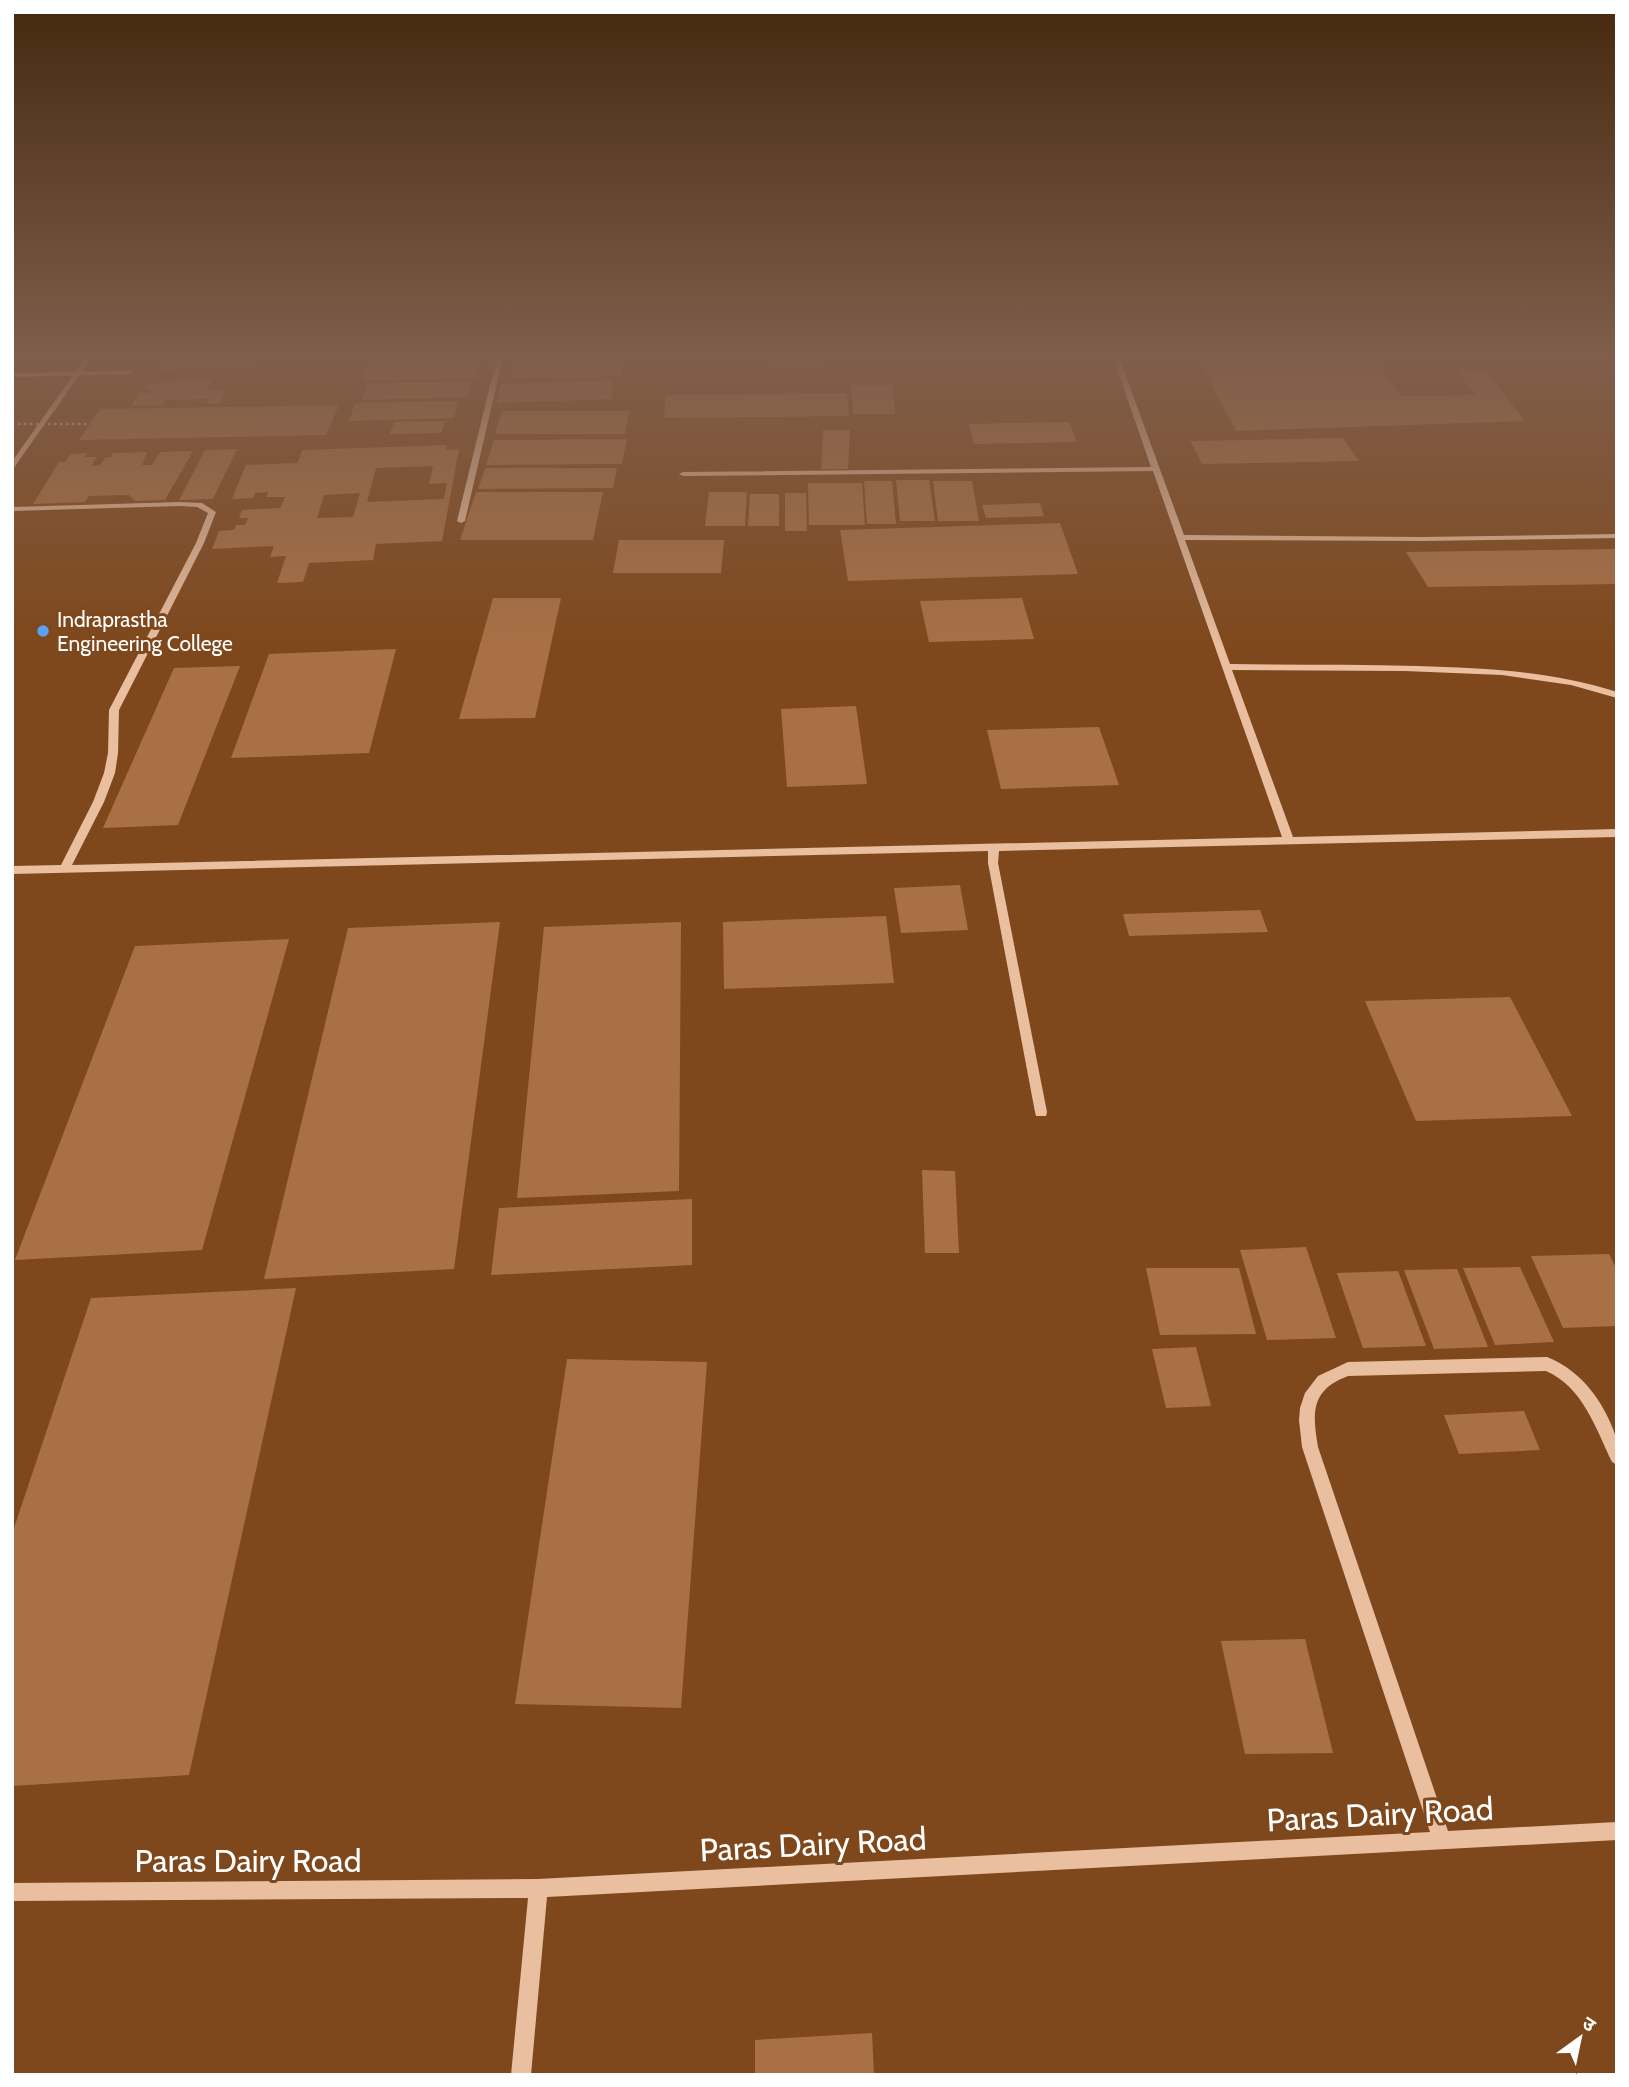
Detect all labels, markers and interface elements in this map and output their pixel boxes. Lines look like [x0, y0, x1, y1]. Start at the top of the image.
place label: Indraprastha Engineering College [57, 607, 233, 656]
marker: Indraprastha Engineering College [35, 623, 51, 639]
street label: Paras Dairy Road [1266, 1789, 1494, 1839]
street label: Paras Dairy Road [699, 1819, 927, 1869]
street label: Paras Dairy Road [135, 1841, 361, 1880]
north arrow [1545, 2003, 1615, 2073]
text: उ [1578, 2011, 1601, 2037]

